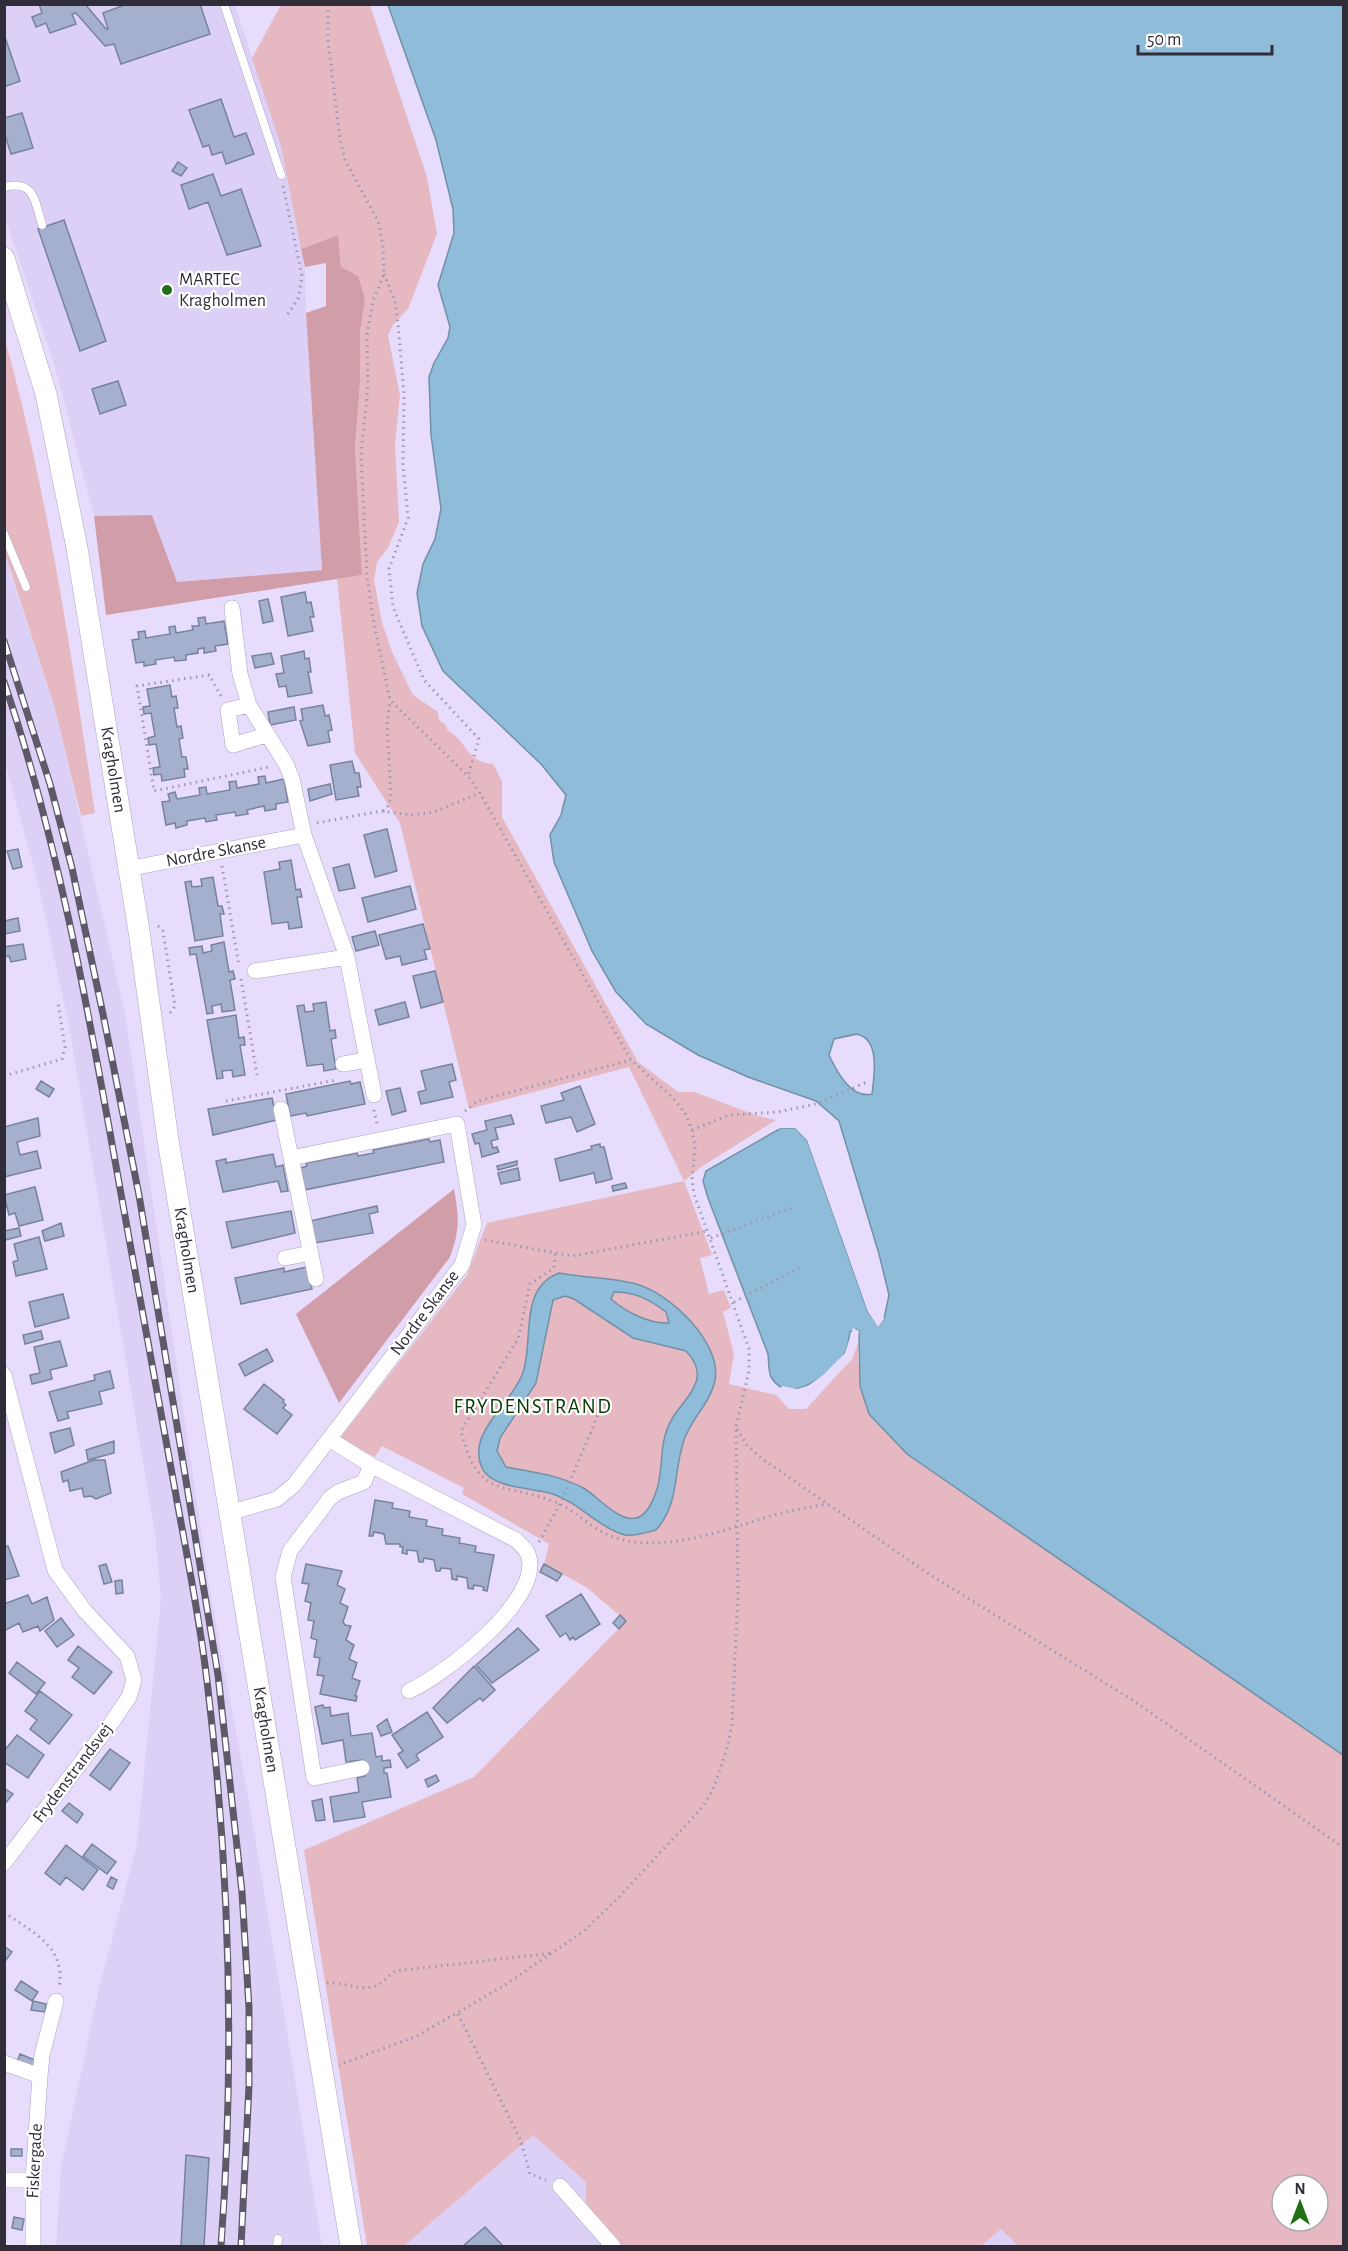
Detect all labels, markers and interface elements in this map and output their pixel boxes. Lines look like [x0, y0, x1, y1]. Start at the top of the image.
scale bar [1138, 18, 1272, 56]
text: 50 m [1147, 31, 1181, 49]
place label: MARTEC Kragholmen [179, 271, 266, 310]
marker: MARTEC Kragholmen [160, 283, 174, 297]
street label: Kragholmen [97, 725, 129, 814]
street label: Nordre Skanse [165, 833, 267, 871]
street label: Kragholmen [170, 1206, 202, 1295]
street label: Nordre Skanse [387, 1267, 463, 1359]
district label: FRYDENSTRAND [454, 1396, 612, 1417]
street label: Kragholmen [250, 1685, 282, 1774]
street label: Frydenstrandsvej [30, 1720, 116, 1826]
street label: Fiskergade [24, 2123, 46, 2199]
north arrow [1270, 2173, 1330, 2233]
text: N [1294, 2181, 1306, 2197]

